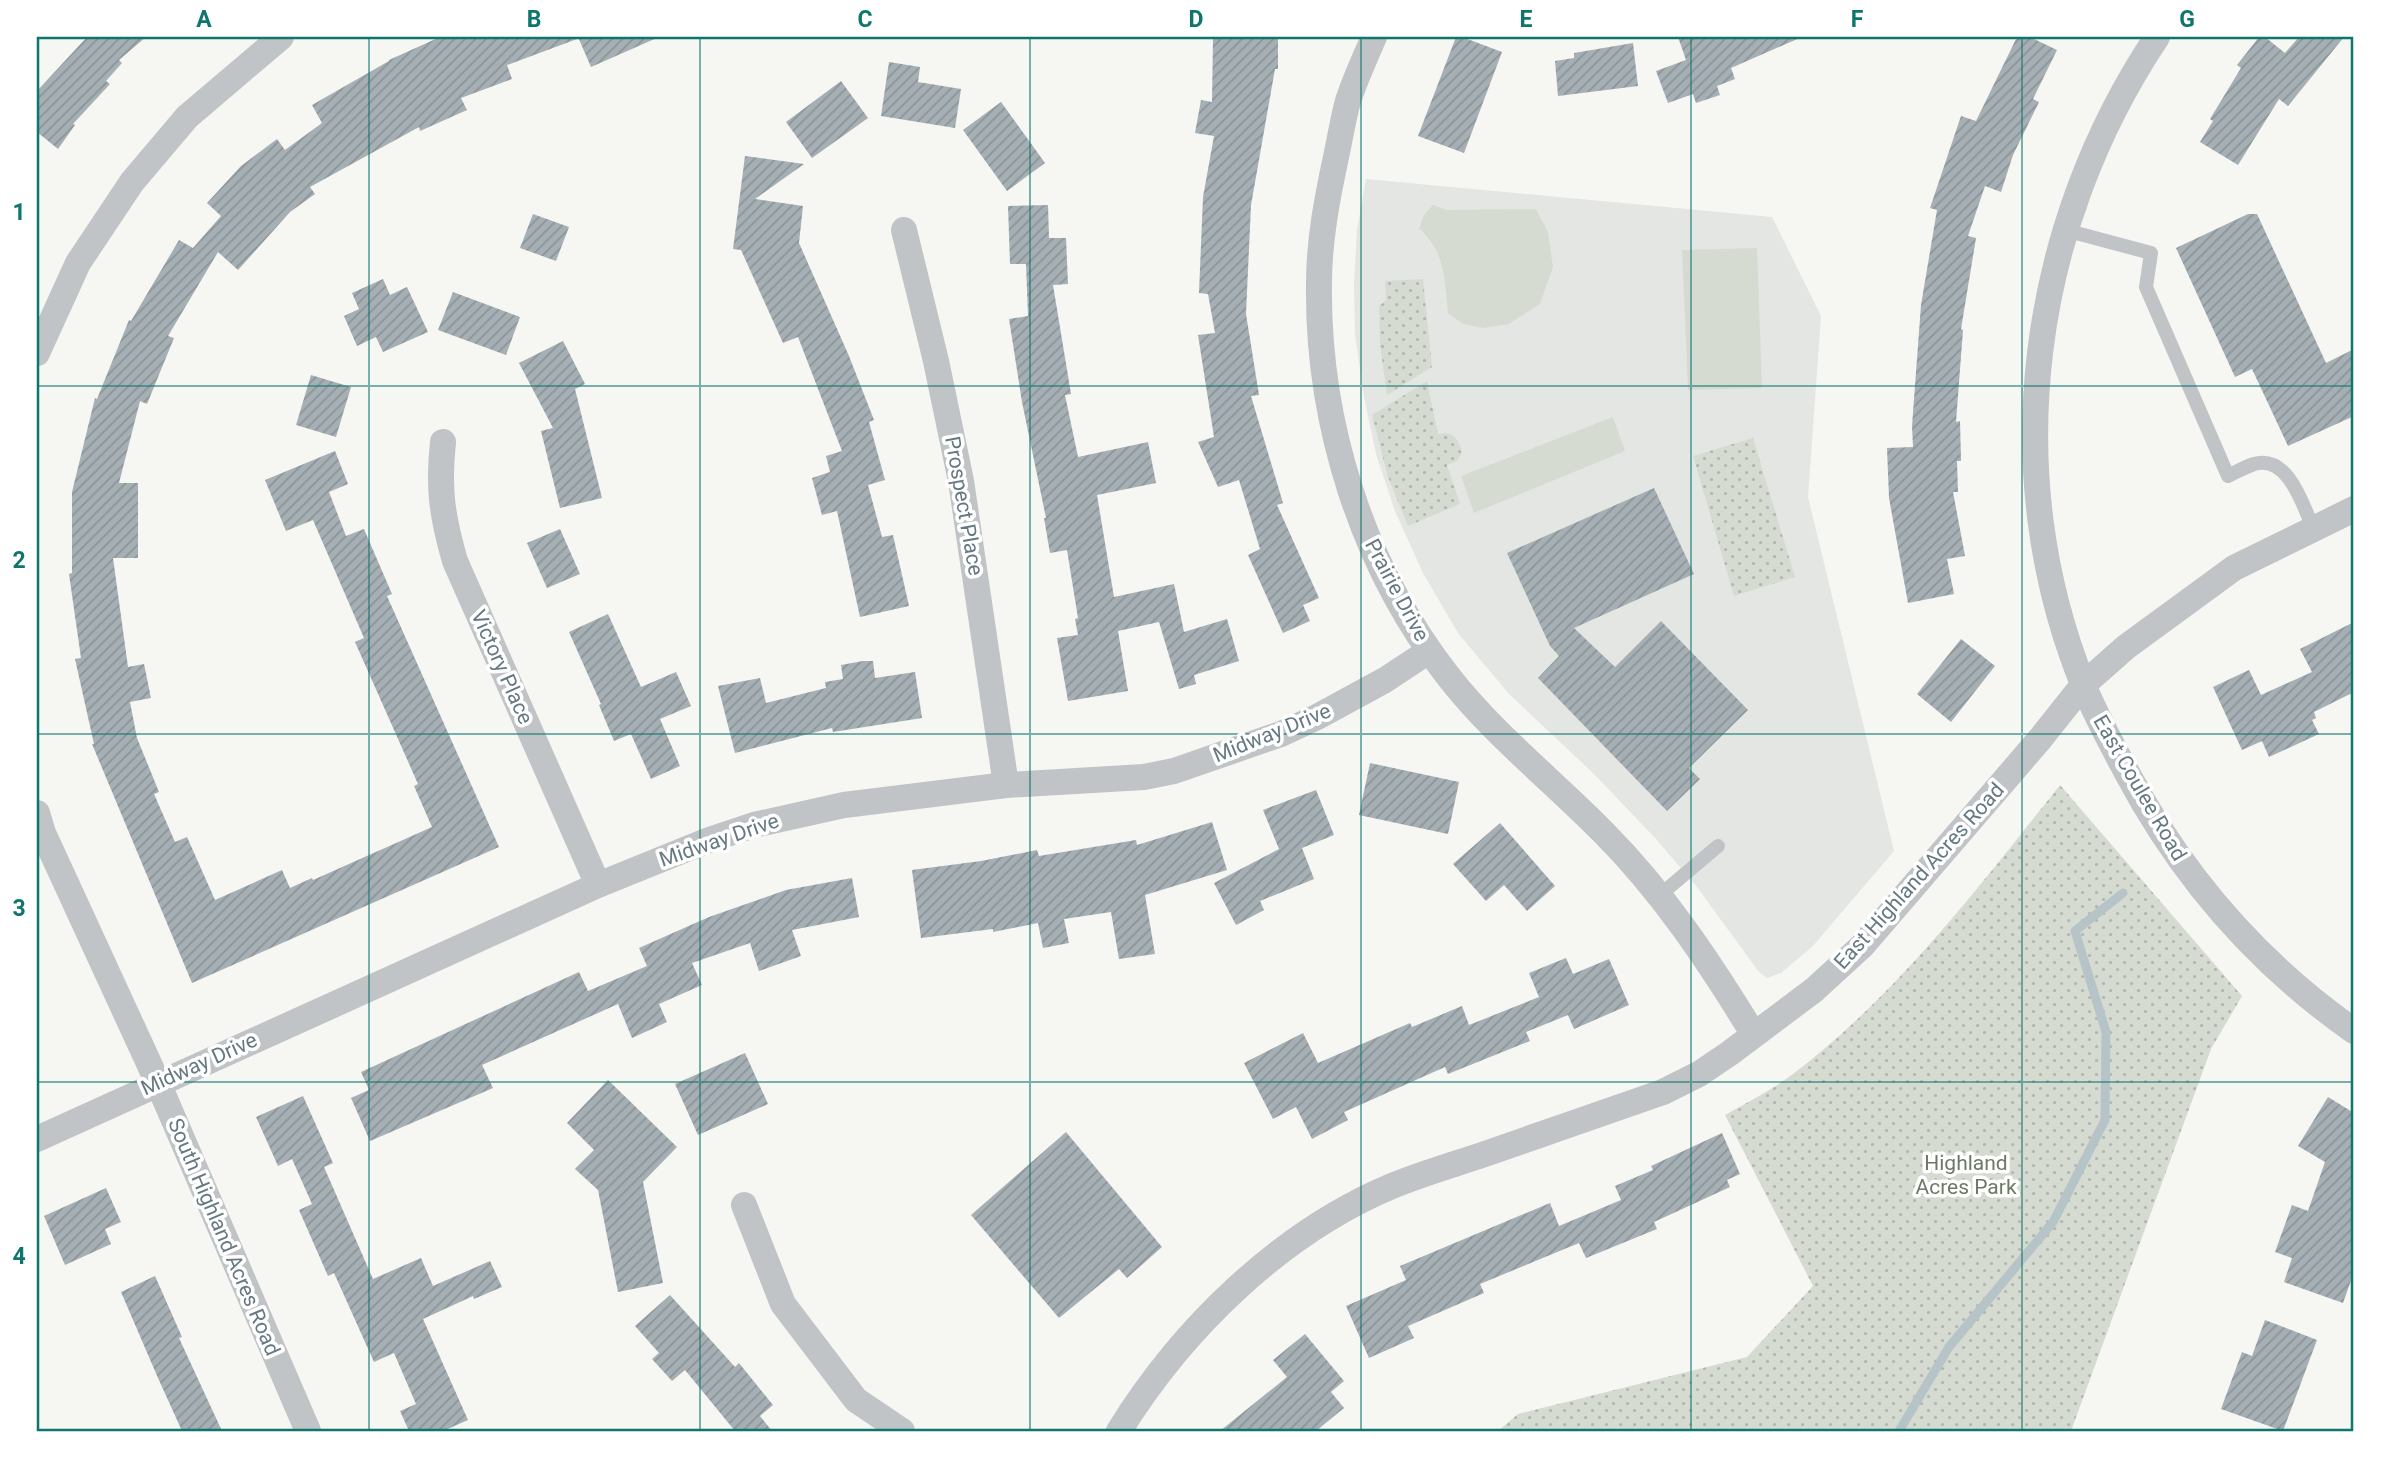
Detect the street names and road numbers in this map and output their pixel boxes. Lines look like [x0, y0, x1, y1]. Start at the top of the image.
street label: Prospect Place [940, 435, 988, 577]
street label: Prairie Drive [1360, 535, 1434, 645]
street label: Victory Place [466, 606, 538, 728]
street label: Midway Drive [1210, 699, 1334, 767]
street label: East Coulee Road [2089, 711, 2191, 865]
street label: East Highland Acres Road [1829, 778, 2009, 974]
street label: Midway Drive [656, 808, 782, 872]
street label: Midway Drive [137, 1028, 261, 1100]
street label: South Highland Acres Road [163, 1115, 285, 1359]

